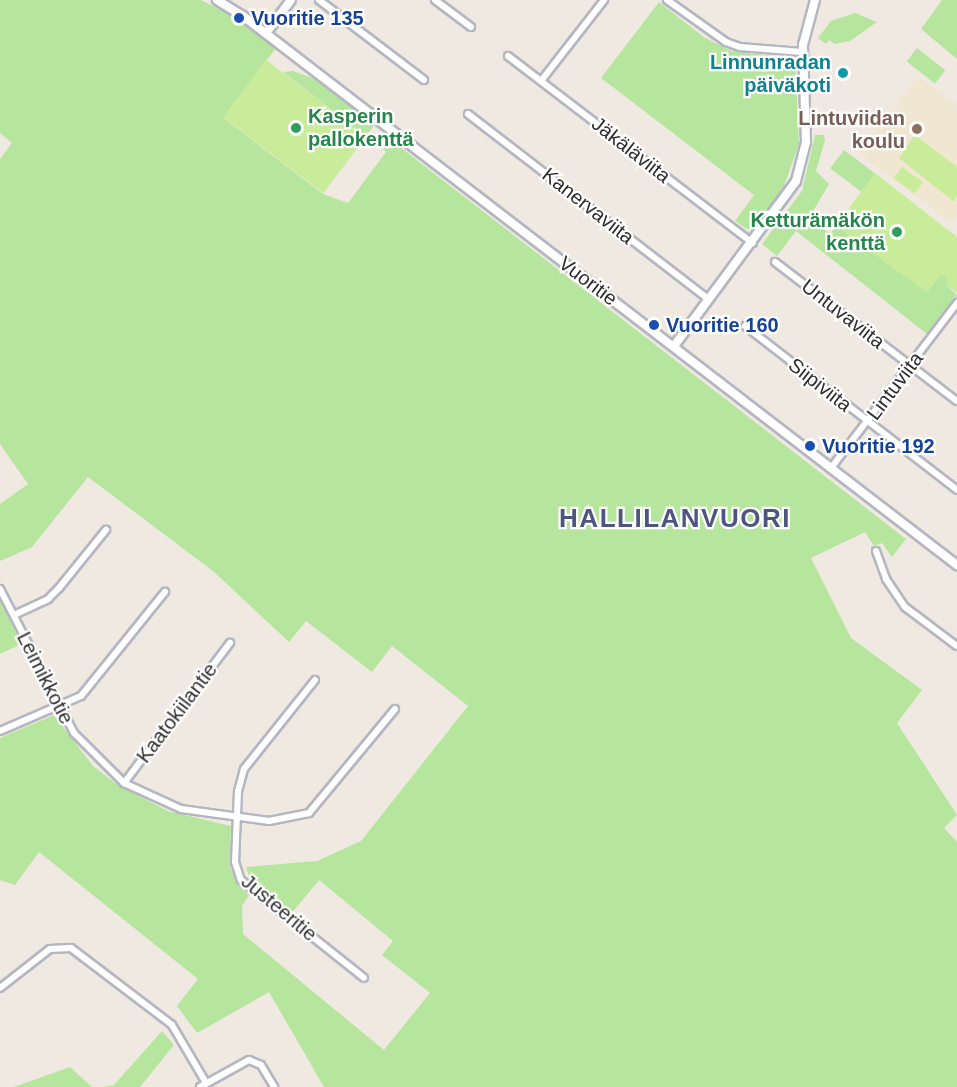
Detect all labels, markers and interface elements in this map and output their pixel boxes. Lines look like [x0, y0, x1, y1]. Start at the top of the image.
place label: Vuoritie 135 [251, 6, 364, 30]
marker: Vuoritie 135 [232, 11, 246, 25]
place label: Linnunradan päiväkoti [710, 50, 831, 97]
marker: Linnunradan päiväkoti [836, 66, 850, 80]
place label: Kasperin pallokenttä [308, 104, 414, 151]
place label: Lintuviidan koulu [798, 106, 905, 153]
street label: Jäkäläviita [587, 112, 675, 188]
marker: Kasperin pallokenttä [289, 121, 303, 135]
marker: Lintuviidan koulu [910, 122, 924, 136]
street label: Kanervaviita [537, 163, 639, 249]
place label: Ketturämäkön kenttä [751, 208, 885, 255]
marker: Ketturämäkön kenttä [890, 225, 904, 239]
street label: Vuoritie [554, 251, 622, 311]
street label: Untuvaviita [797, 274, 889, 354]
place label: Vuoritie 160 [666, 313, 779, 337]
marker: Vuoritie 160 [647, 318, 661, 332]
street label: Lintuviita [862, 347, 928, 425]
street label: Siipiviita [784, 353, 856, 417]
place label: Vuoritie 192 [822, 434, 935, 458]
marker: Vuoritie 192 [803, 439, 817, 453]
district label: HALLILANVUORI [559, 503, 791, 535]
street label: Leimikkotie [12, 628, 78, 728]
street label: Kaatokiilantie [132, 658, 222, 768]
street label: Justeeritie [236, 870, 322, 946]

